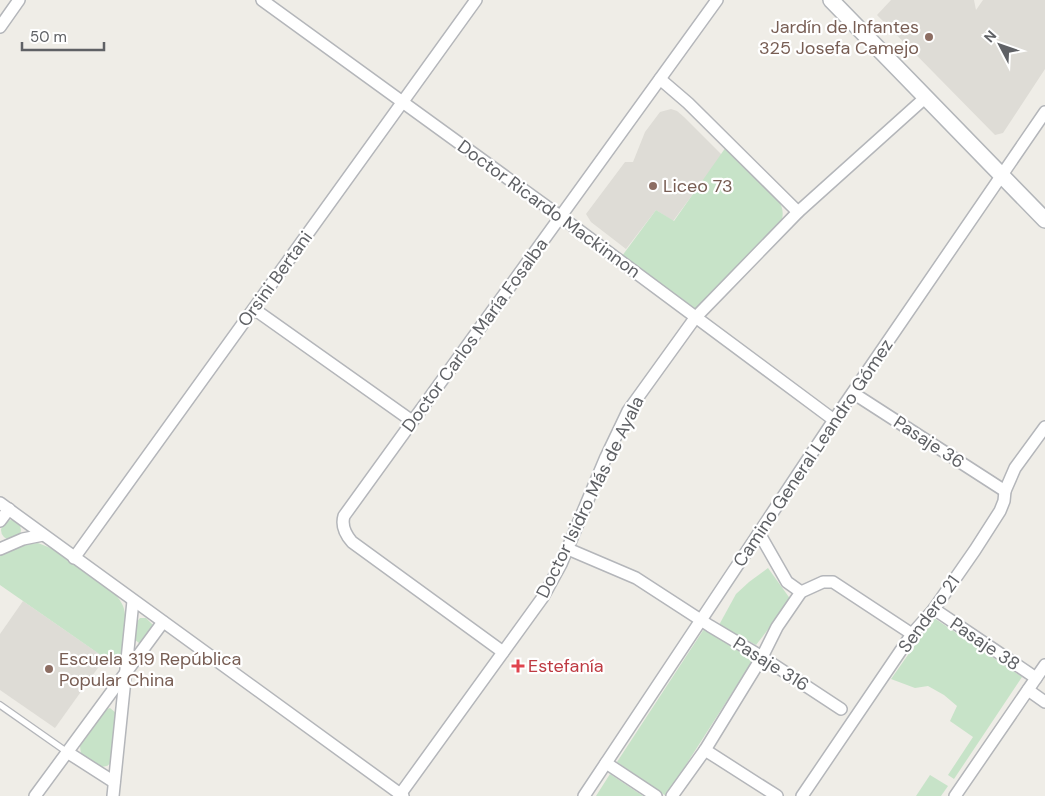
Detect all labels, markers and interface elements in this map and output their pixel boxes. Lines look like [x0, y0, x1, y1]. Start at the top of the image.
place label: Jardín de Infantes 325 Josefa Camejo [759, 15, 919, 60]
scale bar [22, 20, 105, 52]
north arrow [975, 20, 1025, 70]
text: 50 m [30, 27, 67, 47]
text: N [980, 27, 1000, 46]
marker: Jardín de Infantes 325 Josefa Camejo [923, 31, 935, 43]
street label: Doctor Ricardo Mackinnon [453, 134, 645, 284]
place label: Liceo 73 [663, 174, 733, 198]
marker: Liceo 73 [647, 180, 659, 192]
street label: Orsini Bertani [232, 226, 318, 332]
street label: Doctor Carlos María Fosalba [397, 233, 553, 437]
street label: Camino General Leandro Gómez [728, 334, 898, 572]
street label: Doctor Isidro Más de Ayala [531, 392, 649, 602]
street label: Pasaje 36 [889, 410, 969, 474]
street label: Sendero 21 [893, 570, 965, 658]
street label: Pasaje 38 [945, 612, 1025, 676]
street label: Pasaje 316 [728, 631, 814, 697]
place label: Escuela 319 República Popular China [59, 647, 241, 692]
place label: Estefanía [528, 654, 604, 678]
marker: Estefanía [512, 660, 524, 672]
marker: Escuela 319 República Popular China [43, 663, 55, 675]

